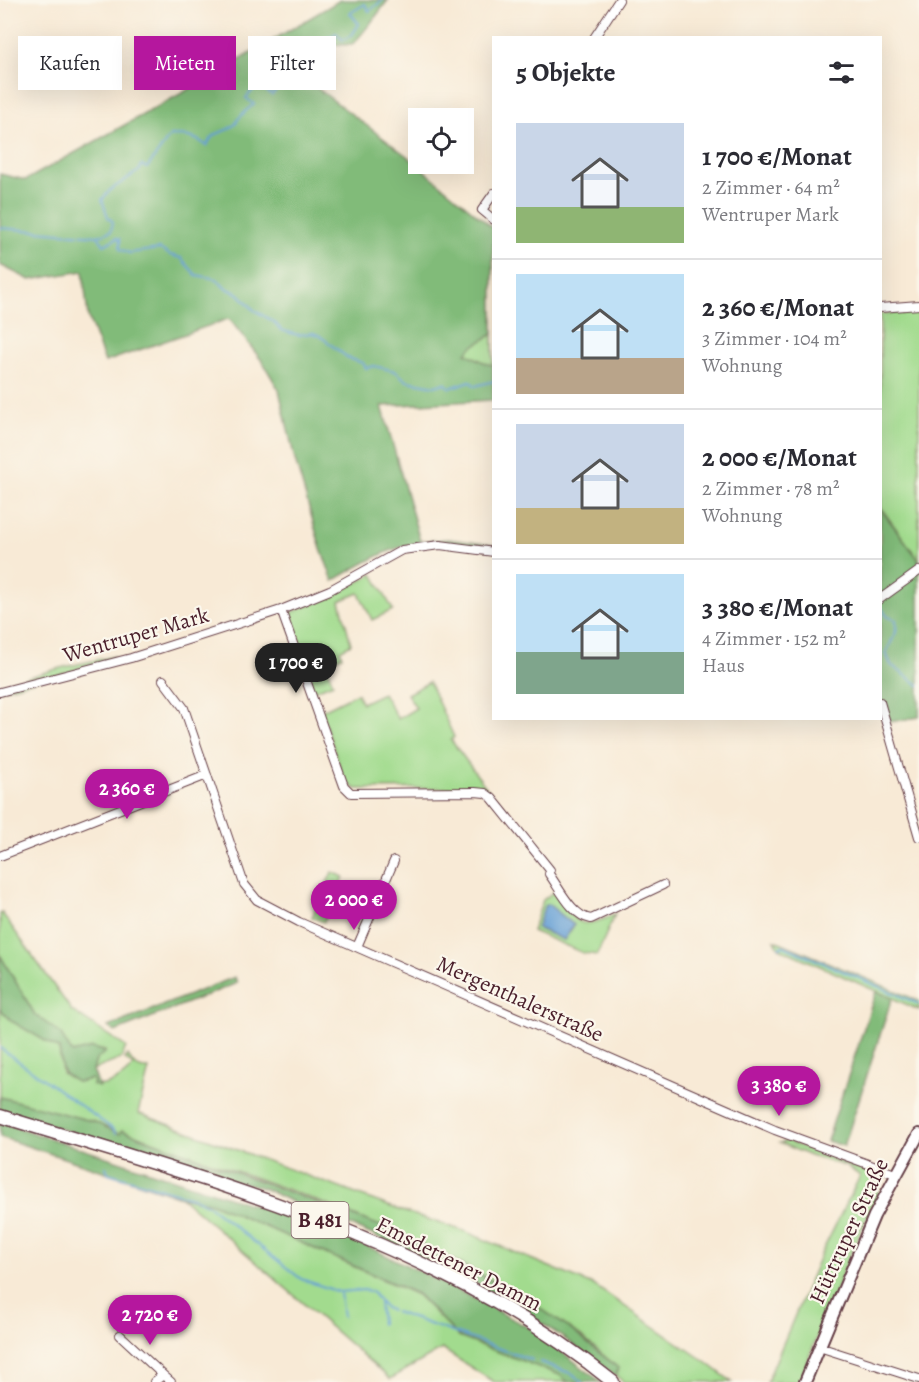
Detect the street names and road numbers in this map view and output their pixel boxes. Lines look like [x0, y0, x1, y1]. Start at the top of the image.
street label: Wentruper Mark [59, 600, 213, 670]
street label: Mergenthalerstraße [432, 949, 608, 1049]
street label: Hüttruper Straße [802, 1153, 896, 1309]
road number: B 481 [292, 1202, 348, 1238]
street label: Emsdettener Damm [371, 1209, 547, 1319]

